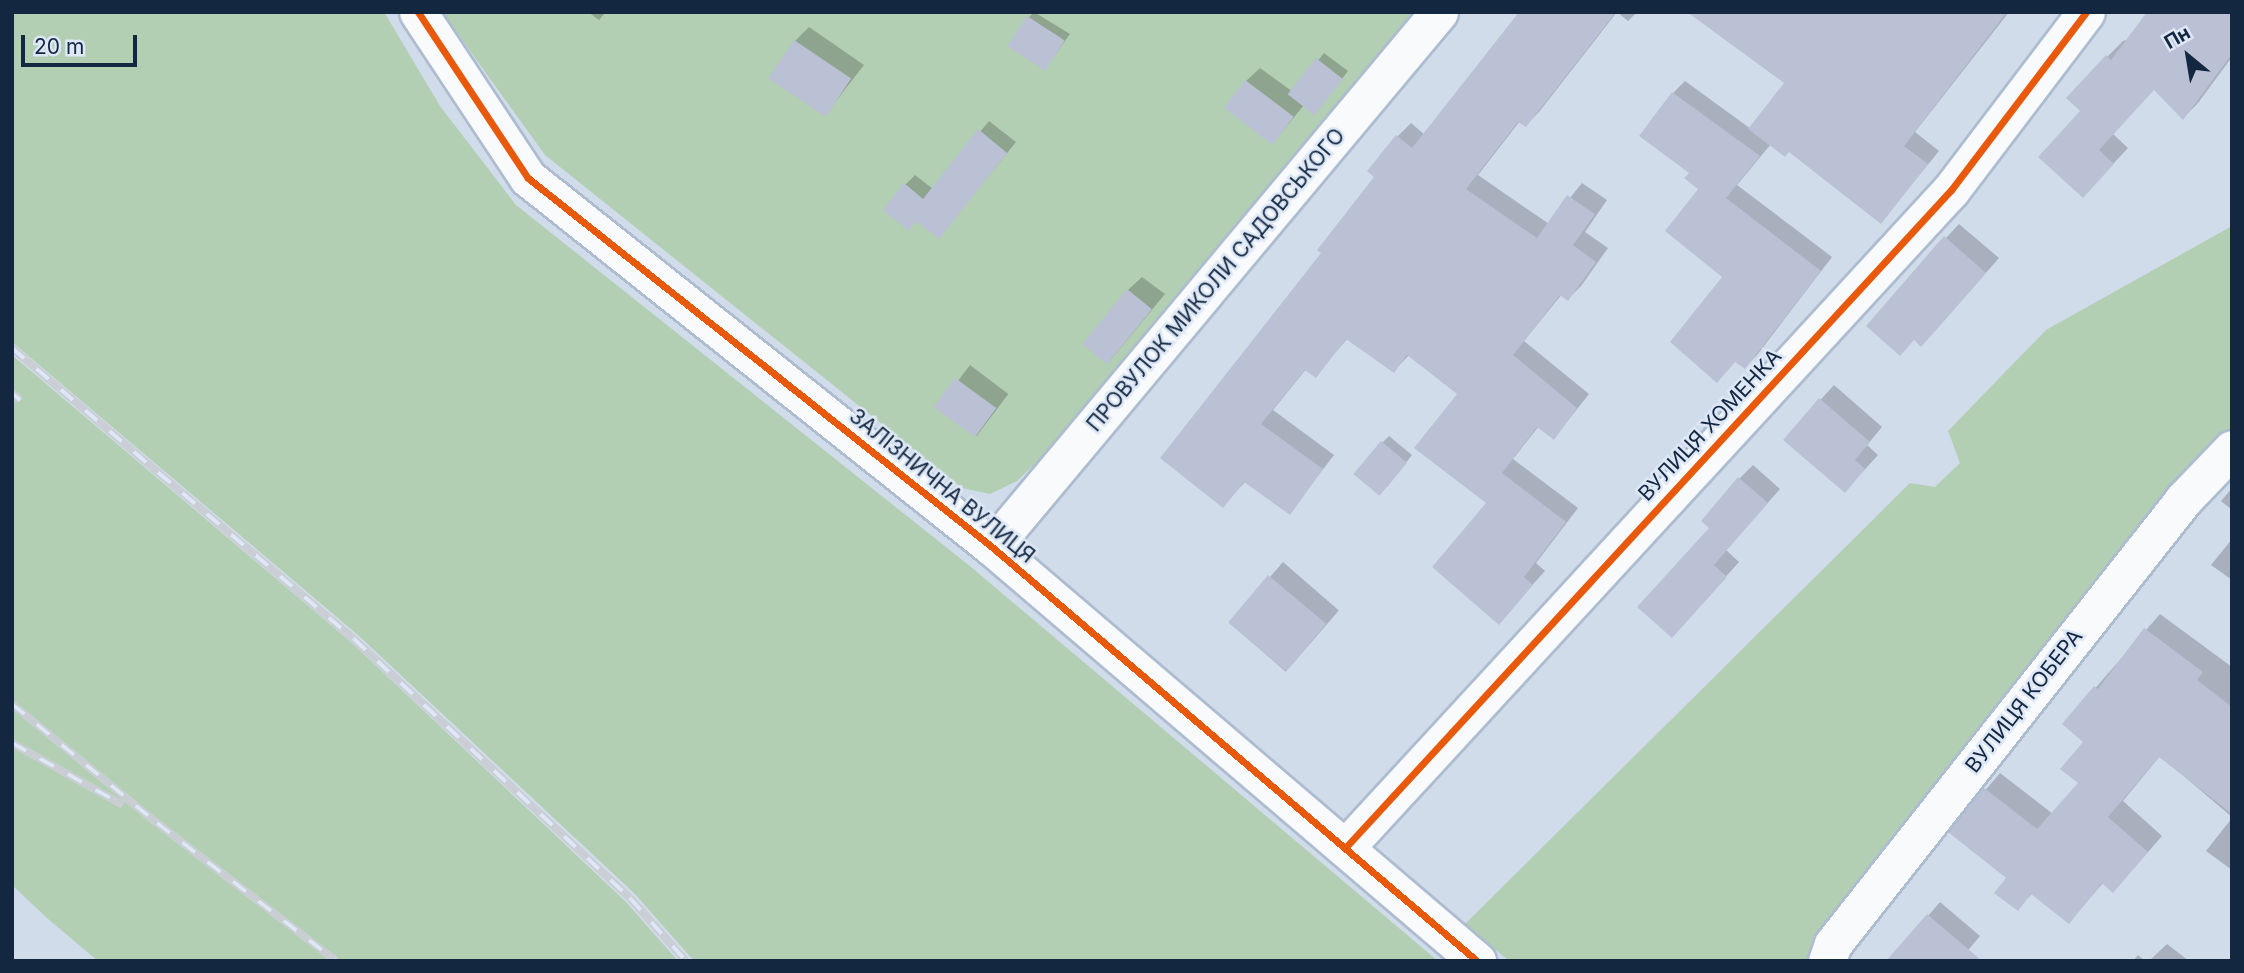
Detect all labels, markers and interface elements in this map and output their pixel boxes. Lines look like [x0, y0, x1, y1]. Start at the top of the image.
scale bar [24, 21, 140, 65]
north arrow [2153, 21, 2223, 91]
text: Пн [2160, 21, 2194, 54]
text: 20 m [34, 34, 84, 59]
street label: ПРОВУЛОК МИКОЛИ САДОВСЬКОГО [1082, 123, 1350, 437]
street label: ВУЛИЦЯ ХОМЕНКА [1633, 344, 1787, 506]
street label: ЗАЛІЗНИЧНА ВУЛИЦЯ [844, 404, 1040, 568]
street label: ВУЛИЦЯ КОБЕРА [1960, 624, 2088, 778]

